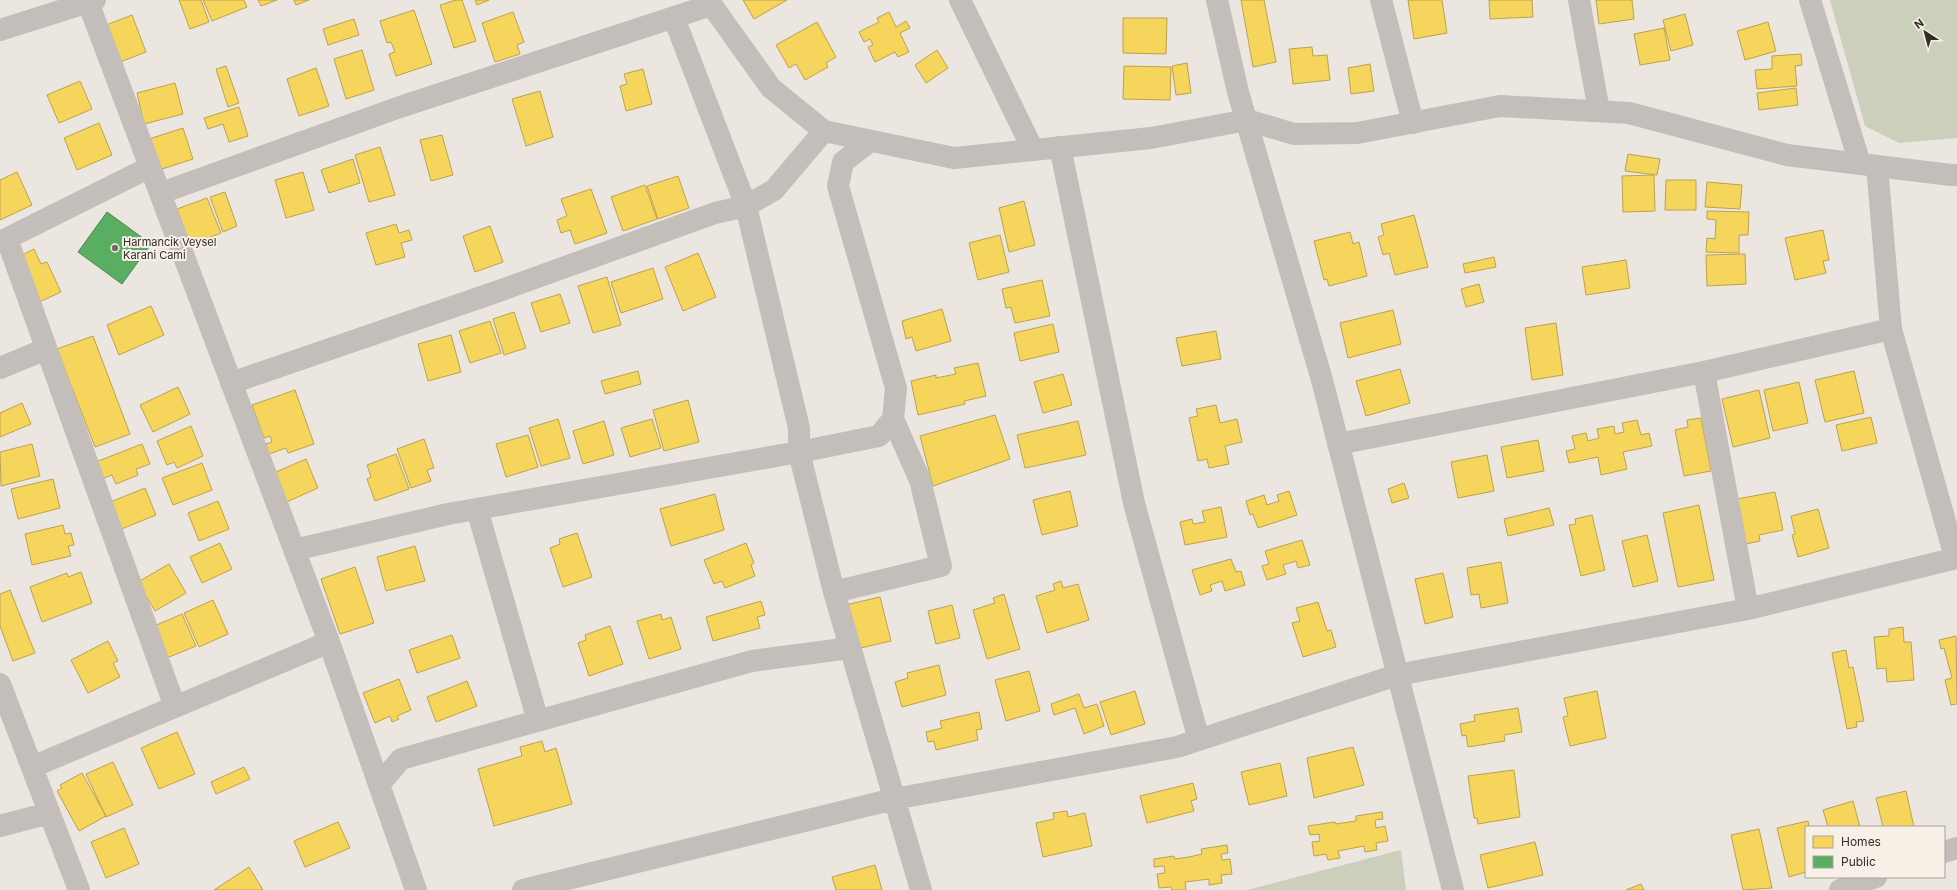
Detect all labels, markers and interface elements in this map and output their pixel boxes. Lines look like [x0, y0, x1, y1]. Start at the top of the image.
north arrow [1905, 12, 1945, 52]
text: N [1912, 16, 1927, 32]
place label: Harmancik Veysel Karani Cami [123, 235, 216, 262]
marker: Harmancik Veysel Karani Cami [110, 243, 120, 253]
legend [1805, 826, 1945, 878]
text: Homes [1841, 834, 1881, 849]
text: Public [1841, 854, 1876, 869]

